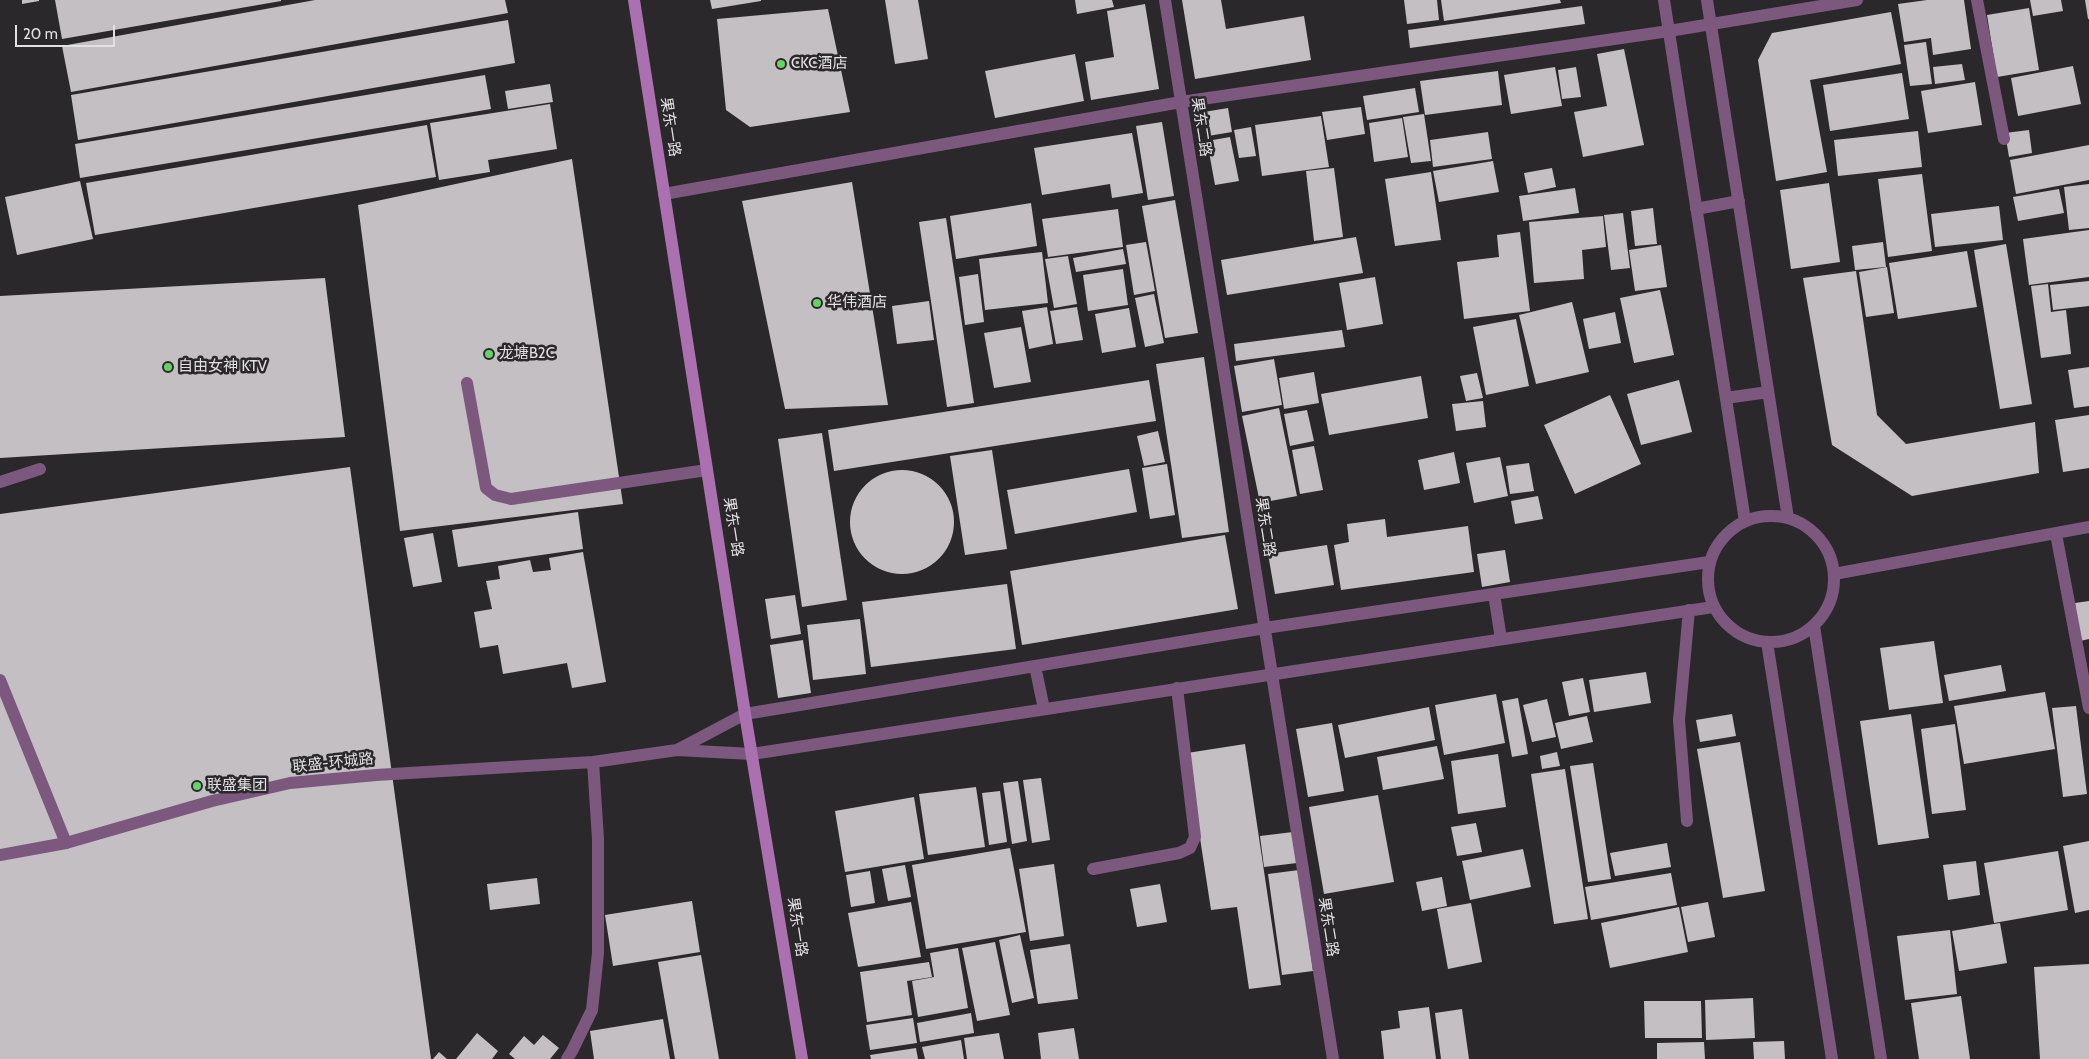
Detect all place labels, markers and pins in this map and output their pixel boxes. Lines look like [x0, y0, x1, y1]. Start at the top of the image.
place label: CKC酒店 [791, 55, 848, 73]
marker: CKC酒店 [775, 58, 787, 70]
place label: 华伟酒店 [827, 294, 887, 312]
marker: 华伟酒店 [811, 297, 823, 309]
place label: 龙塘B2C [499, 345, 555, 363]
marker: 龙塘B2C [483, 348, 495, 360]
place label: 自由女神 KTV [178, 358, 267, 376]
marker: 自由女神 KTV [162, 361, 174, 373]
place label: 联盛集团 [207, 777, 267, 795]
marker: 联盛集团 [191, 780, 203, 792]

